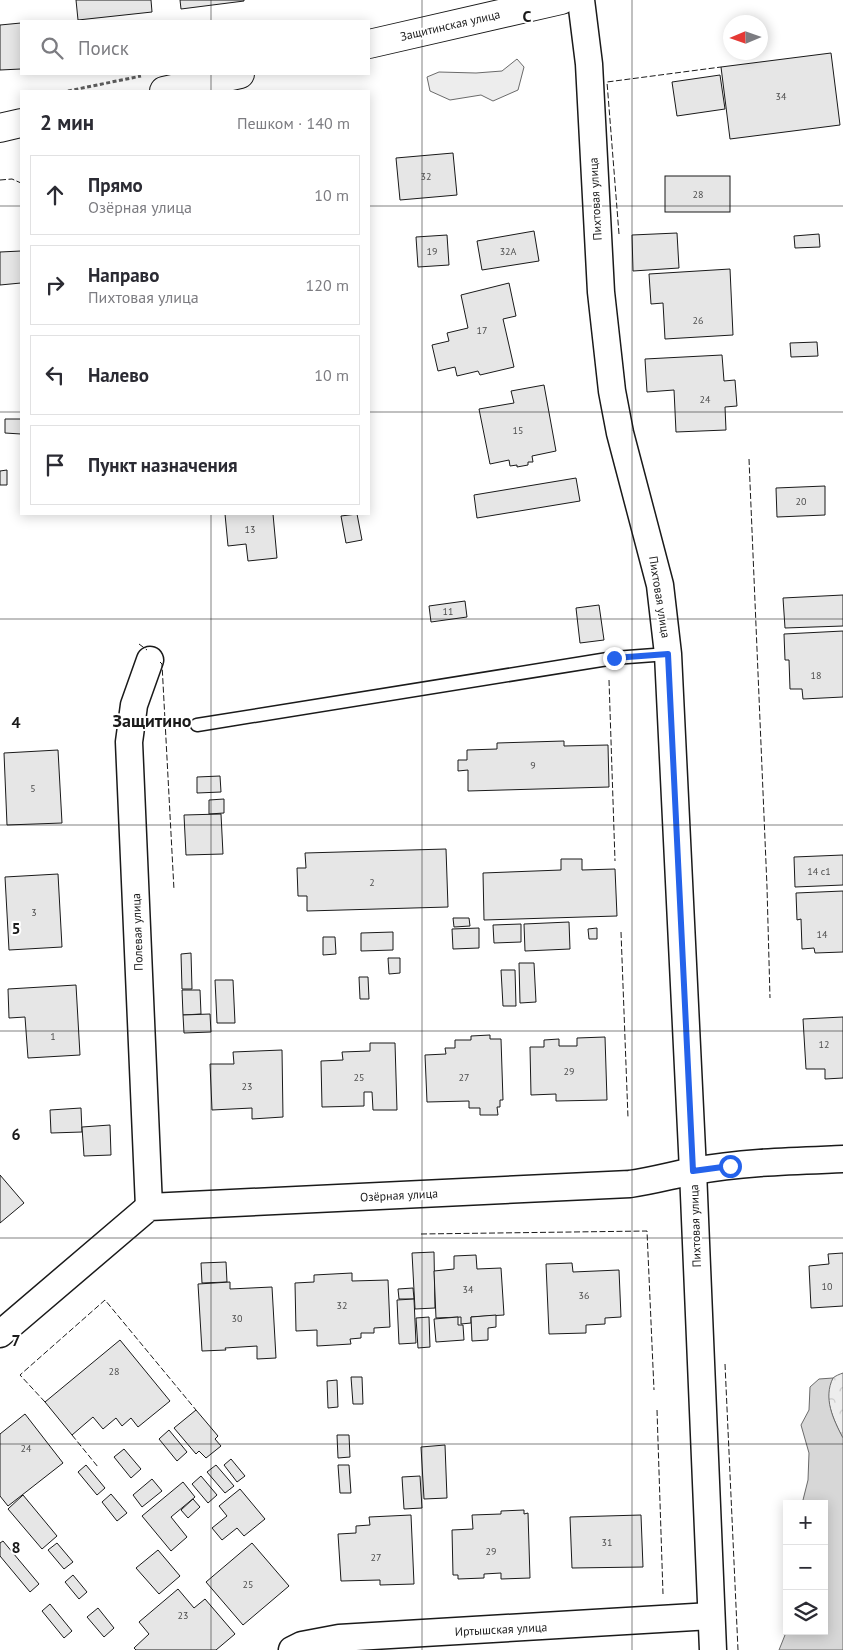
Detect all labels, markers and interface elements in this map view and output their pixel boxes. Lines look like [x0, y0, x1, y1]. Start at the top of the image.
street label: Защитинская улица [398, 6, 502, 44]
text: C [523, 6, 532, 26]
north arrow [723, 15, 768, 60]
search box [20, 20, 370, 75]
icon: search [38, 34, 66, 62]
text: Поиск [78, 36, 129, 60]
house number: 34 [776, 90, 787, 103]
text: 2 мин [40, 109, 94, 136]
text: Пешком · 140 m [237, 113, 350, 133]
street label: Пихтовая улица [585, 157, 605, 241]
house number: 32 [421, 170, 431, 183]
text: Прямо [88, 173, 143, 197]
icon: ahead [41, 181, 69, 209]
text: 10 m [314, 185, 349, 205]
house number: 28 [693, 188, 703, 201]
text: Озёрная улица [88, 197, 192, 217]
house number: 19 [427, 245, 437, 258]
house number: 32А [500, 245, 517, 258]
text: Направо [88, 263, 159, 287]
icon: right [41, 271, 69, 299]
text: 120 m [306, 275, 349, 295]
text: Пихтовая улица [88, 287, 199, 307]
house number: 26 [693, 314, 703, 327]
house number: 17 [477, 324, 487, 337]
icon: left [41, 361, 69, 389]
text: Налево [88, 363, 149, 387]
text: 10 m [314, 365, 349, 385]
house number: 24 [700, 393, 711, 406]
house number: 15 [513, 424, 523, 437]
icon: arrive [41, 451, 69, 479]
text: Пункт назначения [88, 453, 238, 477]
house number: 20 [796, 495, 807, 508]
house number: 13 [245, 523, 255, 536]
street label: Пихтовая улица [646, 555, 674, 639]
house number: 11 [443, 605, 453, 618]
route end [603, 647, 626, 670]
house number: 18 [811, 669, 821, 682]
district label: Защитино [113, 709, 192, 732]
text: 4 [11, 712, 21, 732]
house number: 9 [530, 759, 536, 772]
house number: 5 [30, 782, 36, 795]
house number: 14 с1 [807, 865, 831, 878]
house number: 2 [369, 876, 375, 889]
street label: Полевая улица [128, 893, 146, 971]
house number: 3 [31, 906, 37, 919]
text: 5 [11, 918, 21, 938]
house number: 14 [817, 928, 828, 941]
house number: 1 [50, 1030, 56, 1043]
house number: 12 [819, 1038, 829, 1051]
house number: 29 [564, 1065, 574, 1078]
house number: 25 [354, 1071, 364, 1084]
house number: 27 [459, 1071, 469, 1084]
house number: 23 [242, 1080, 252, 1093]
text: 6 [11, 1124, 21, 1144]
route start [719, 1155, 742, 1178]
street label: Пихтовая улица [686, 1184, 704, 1268]
street label: Озёрная улица [360, 1185, 438, 1205]
house number: 10 [822, 1280, 833, 1293]
house number: 34 [463, 1283, 474, 1296]
house number: 36 [579, 1289, 589, 1302]
house number: 32 [337, 1299, 347, 1312]
house number: 30 [232, 1312, 243, 1325]
text: 7 [11, 1330, 21, 1350]
house number: 28 [109, 1365, 119, 1378]
house number: 24 [21, 1442, 32, 1455]
map controls [783, 1500, 828, 1635]
button: + [783, 1500, 828, 1545]
house number: 31 [602, 1536, 612, 1549]
text: 8 [11, 1537, 21, 1557]
house number: 29 [486, 1545, 496, 1558]
button: − [783, 1545, 828, 1590]
house number: 27 [371, 1551, 381, 1564]
house number: 25 [243, 1578, 253, 1591]
button: layers [783, 1590, 828, 1635]
house number: 23 [178, 1609, 188, 1622]
street label: Иртышская улица [454, 1619, 548, 1639]

